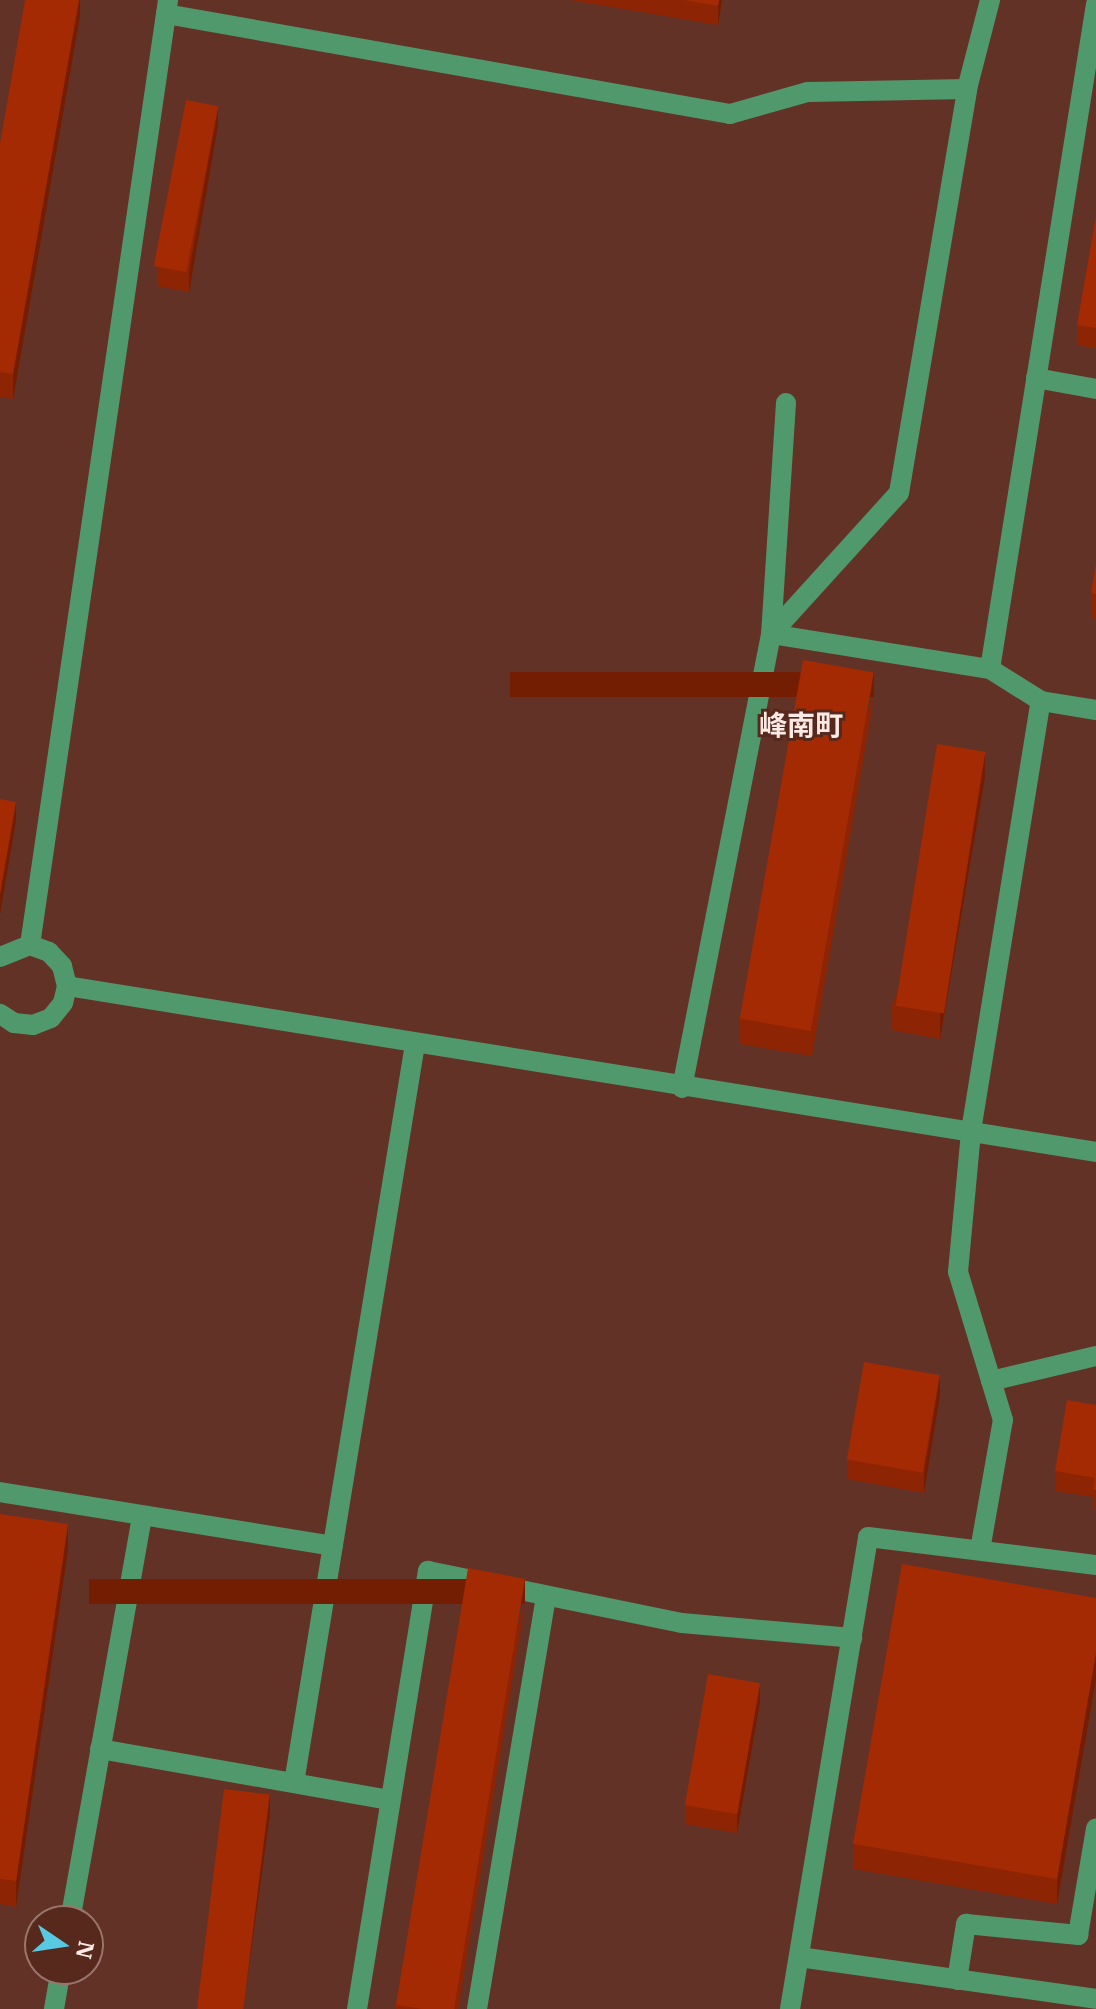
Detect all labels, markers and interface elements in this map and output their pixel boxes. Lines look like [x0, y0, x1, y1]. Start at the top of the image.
district label: 峰南町 [759, 708, 843, 742]
north arrow [24, 1905, 104, 1985]
text: N [70, 1938, 102, 1962]

